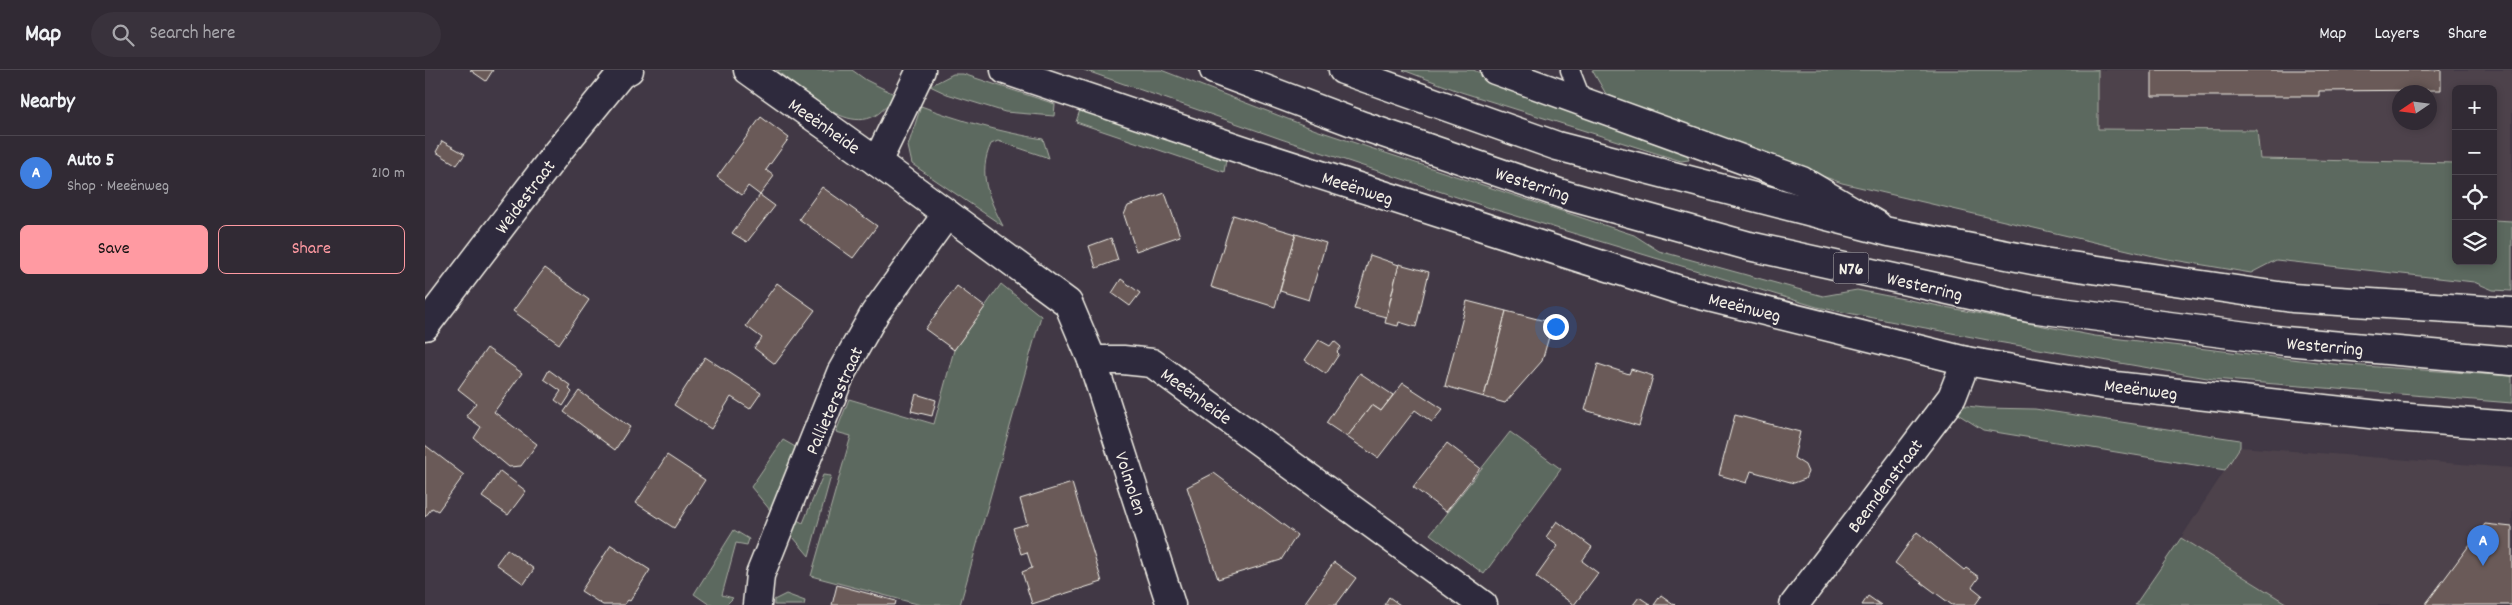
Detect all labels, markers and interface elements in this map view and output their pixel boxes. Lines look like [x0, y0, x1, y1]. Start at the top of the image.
search box [91, 12, 441, 57]
text: Map [25, 18, 61, 52]
icon: search [109, 21, 137, 49]
text: Search here [149, 21, 235, 48]
text: Map [2319, 22, 2346, 47]
text: Layers [2374, 22, 2420, 47]
text: Share [2448, 22, 2487, 47]
north arrow [2392, 85, 2437, 130]
map controls [2452, 85, 2497, 265]
button: + [2452, 85, 2497, 130]
text: Nearby [20, 88, 75, 118]
street label: Meeënheide [781, 93, 865, 163]
button: − [2452, 130, 2497, 175]
text: Auto 5 [67, 148, 114, 175]
street label: Weidestraat [490, 155, 564, 241]
text: A [32, 162, 40, 185]
text: 210 m [371, 162, 405, 185]
street label: Westerring [1491, 162, 1573, 211]
street label: Meeënweg [1318, 166, 1396, 215]
text: Shop · Meeënweg [67, 175, 169, 198]
button: locate [2452, 175, 2497, 220]
button: layers [2452, 220, 2497, 265]
button: Save [20, 225, 208, 274]
button: Share [218, 225, 405, 274]
road number: N76 [1833, 252, 1869, 284]
street label: Westerring [1884, 267, 1965, 310]
street label: Meeënweg [1705, 287, 1783, 331]
your location [1543, 314, 1569, 340]
street label: Westerring [2285, 332, 2364, 365]
street label: Pallietersstraat [800, 343, 872, 460]
street label: Meeënheide [1154, 363, 1236, 433]
street label: Meeënweg [2102, 374, 2179, 409]
street label: Beemdenstraat [1842, 434, 1931, 540]
street label: Volmolen [1106, 449, 1152, 519]
pin: A [2467, 525, 2499, 566]

